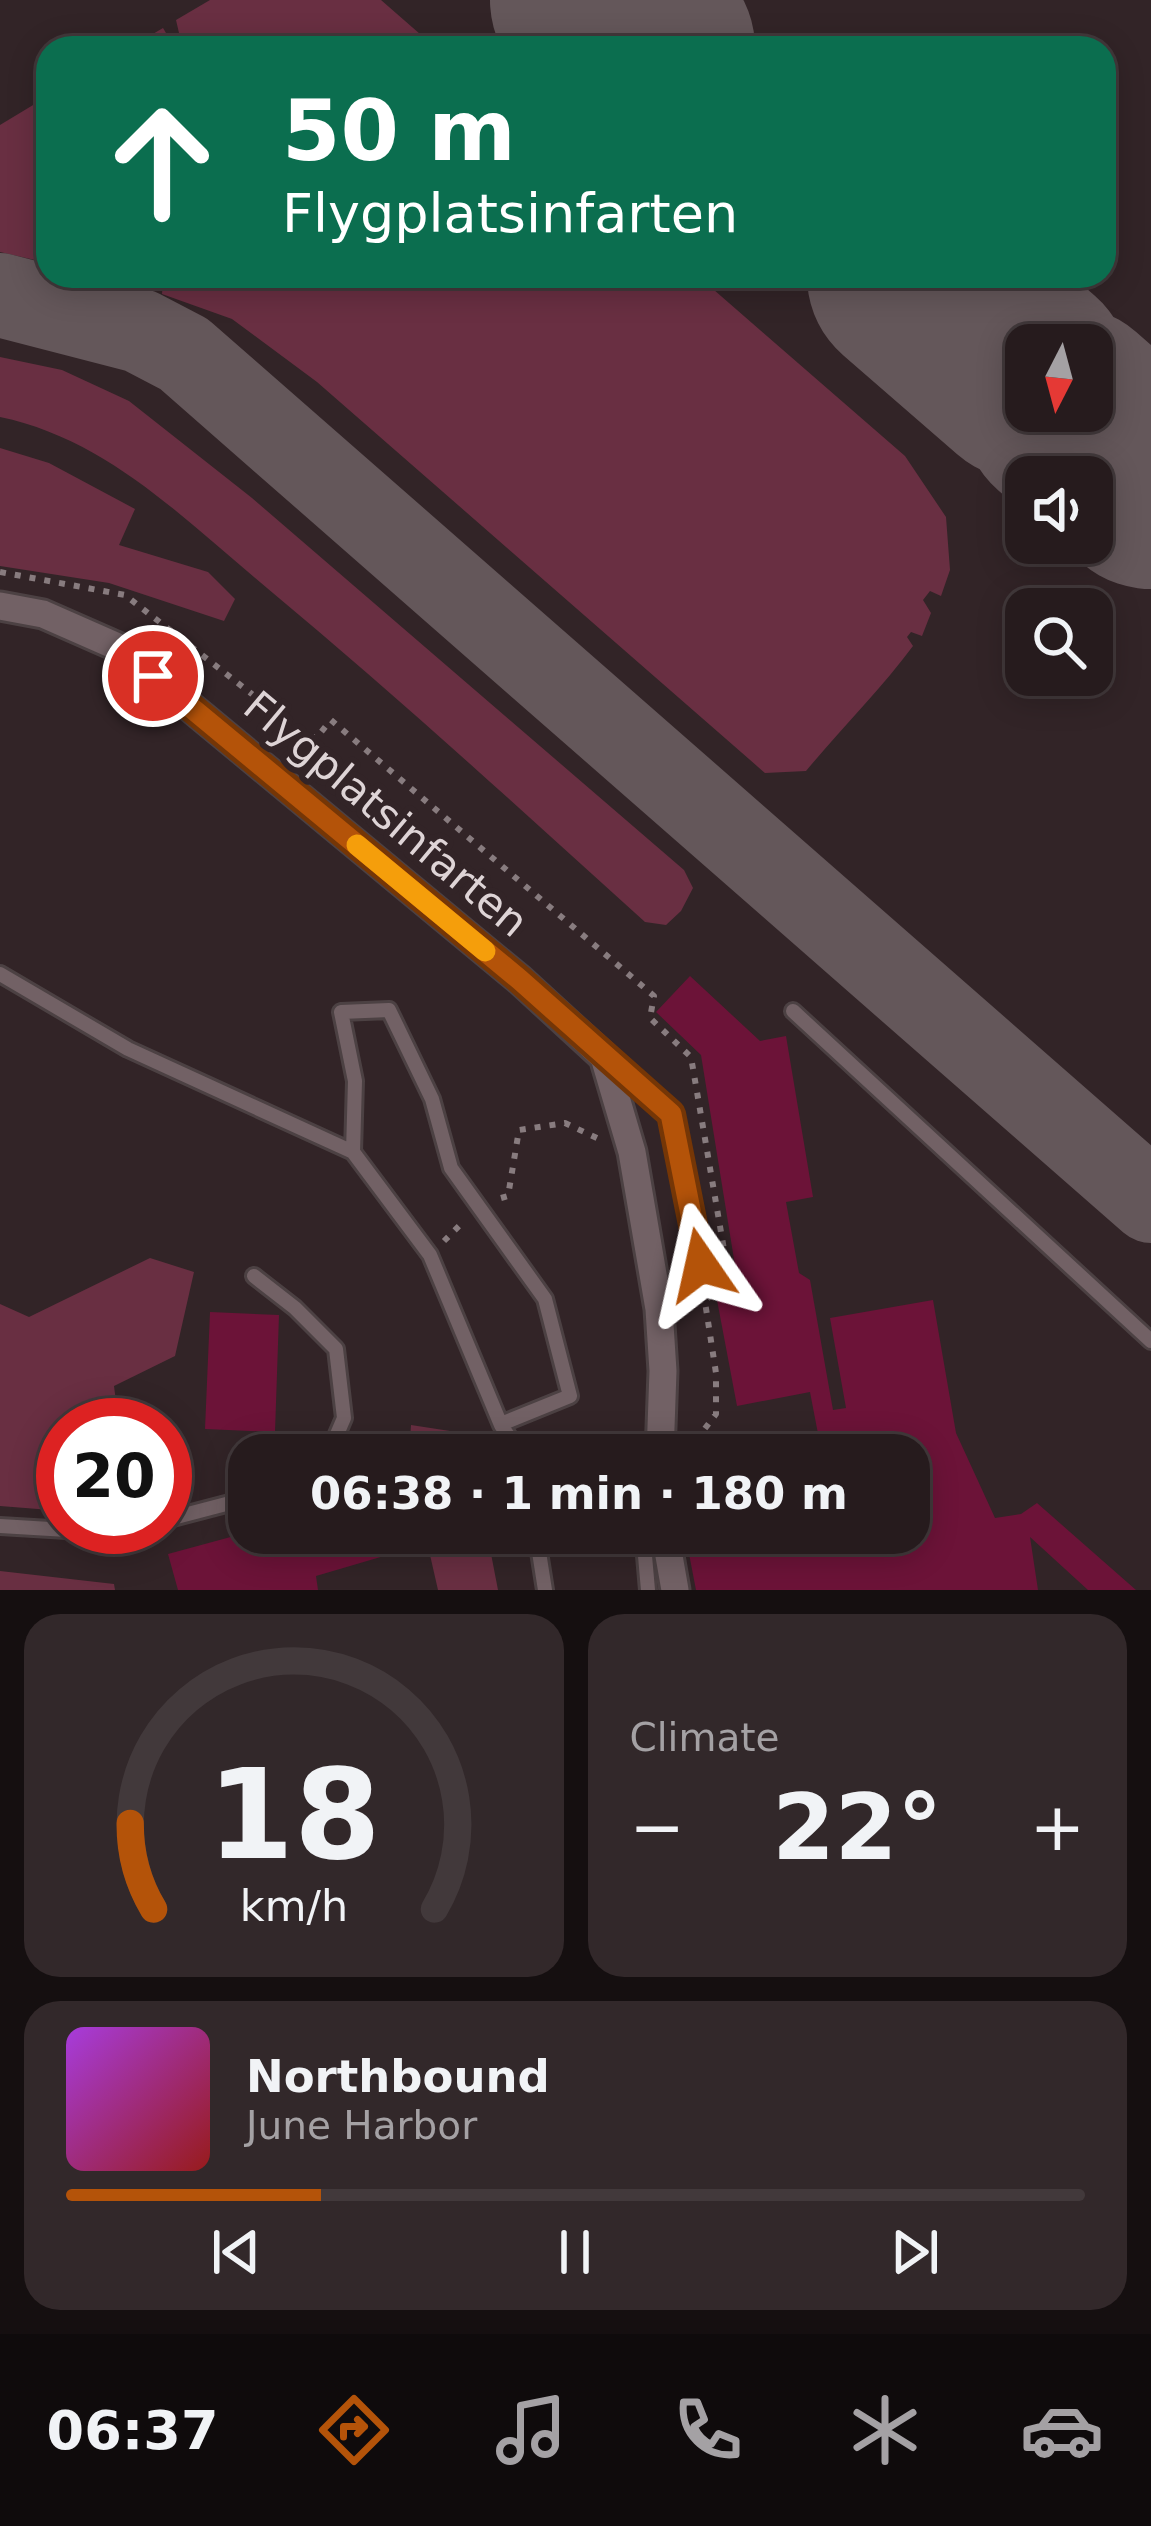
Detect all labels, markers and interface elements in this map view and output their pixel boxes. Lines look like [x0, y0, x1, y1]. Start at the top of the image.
text: 50 m [282, 82, 516, 180]
icon: ahead [84, 84, 240, 240]
text: Flygplatsinfarten [282, 182, 738, 245]
north arrow [1005, 324, 1113, 432]
map controls [1005, 324, 1113, 696]
button: sound [1005, 456, 1113, 564]
button: search [1005, 588, 1113, 696]
pin [102, 625, 204, 727]
icon: arrive [120, 643, 186, 709]
street label: Flygplatsinfarten [234, 681, 538, 947]
position arrow [638, 1202, 764, 1328]
speed limit sign: 20 [36, 1398, 192, 1554]
text: 06:38 · 1 min · 180 m [310, 1467, 848, 1520]
text: Climate [630, 1715, 780, 1760]
text: 18 [207, 1742, 381, 1887]
text: 22° [772, 1775, 942, 1880]
text: − [630, 1789, 685, 1866]
text: + [1030, 1789, 1085, 1866]
text: km/h [240, 1880, 348, 1930]
text: Northbound [246, 2050, 550, 2103]
text: June Harbor [246, 2103, 477, 2148]
icon: previous [203, 2219, 269, 2285]
icon: pause [542, 2219, 608, 2285]
icon: next [882, 2219, 948, 2285]
icon: directions [312, 2388, 396, 2472]
icon: music [489, 2388, 573, 2472]
icon: phone [666, 2388, 750, 2472]
icon: climate [843, 2388, 927, 2472]
icon: car [1020, 2388, 1104, 2472]
text: 06:37 [47, 2399, 218, 2462]

